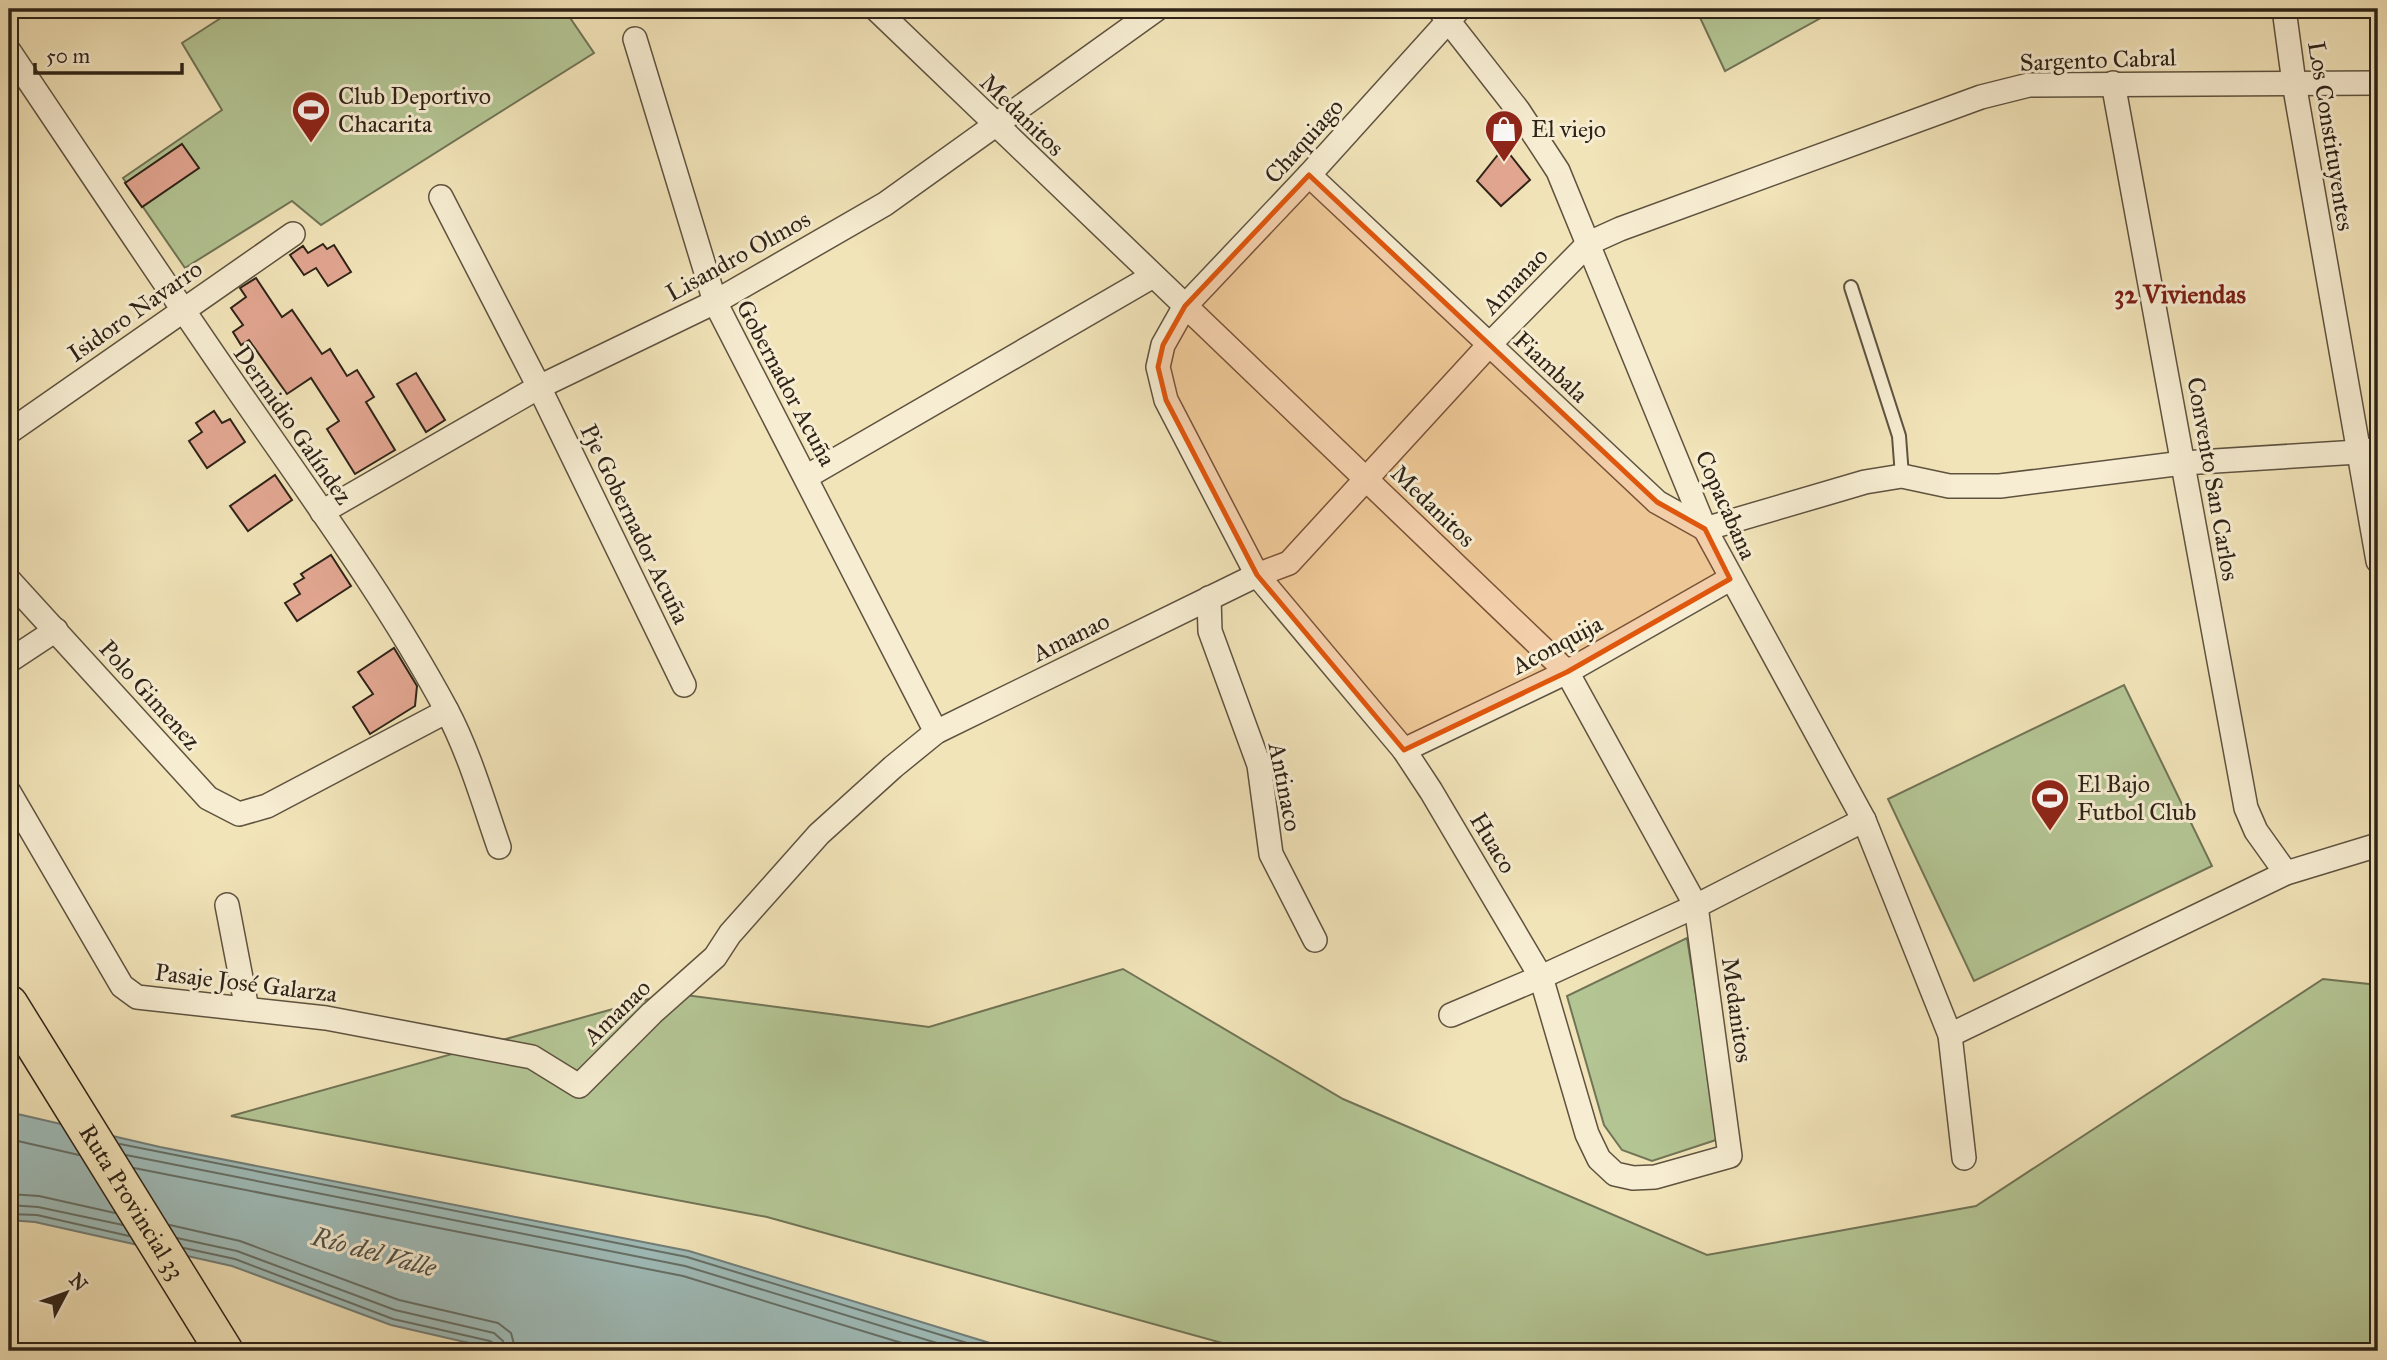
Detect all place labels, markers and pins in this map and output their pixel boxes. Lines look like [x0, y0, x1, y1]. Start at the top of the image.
place label: Club Deportivo Chacarita [338, 81, 491, 139]
sports icon: Club Deportivo Chacarita [290, 89, 332, 144]
shop icon: El viejo [1483, 108, 1525, 163]
place label: El viejo [1531, 114, 1606, 144]
place label: El Bajo Futbol Club [2077, 769, 2196, 827]
sports icon: El Bajo Futbol Club [2029, 777, 2071, 832]

